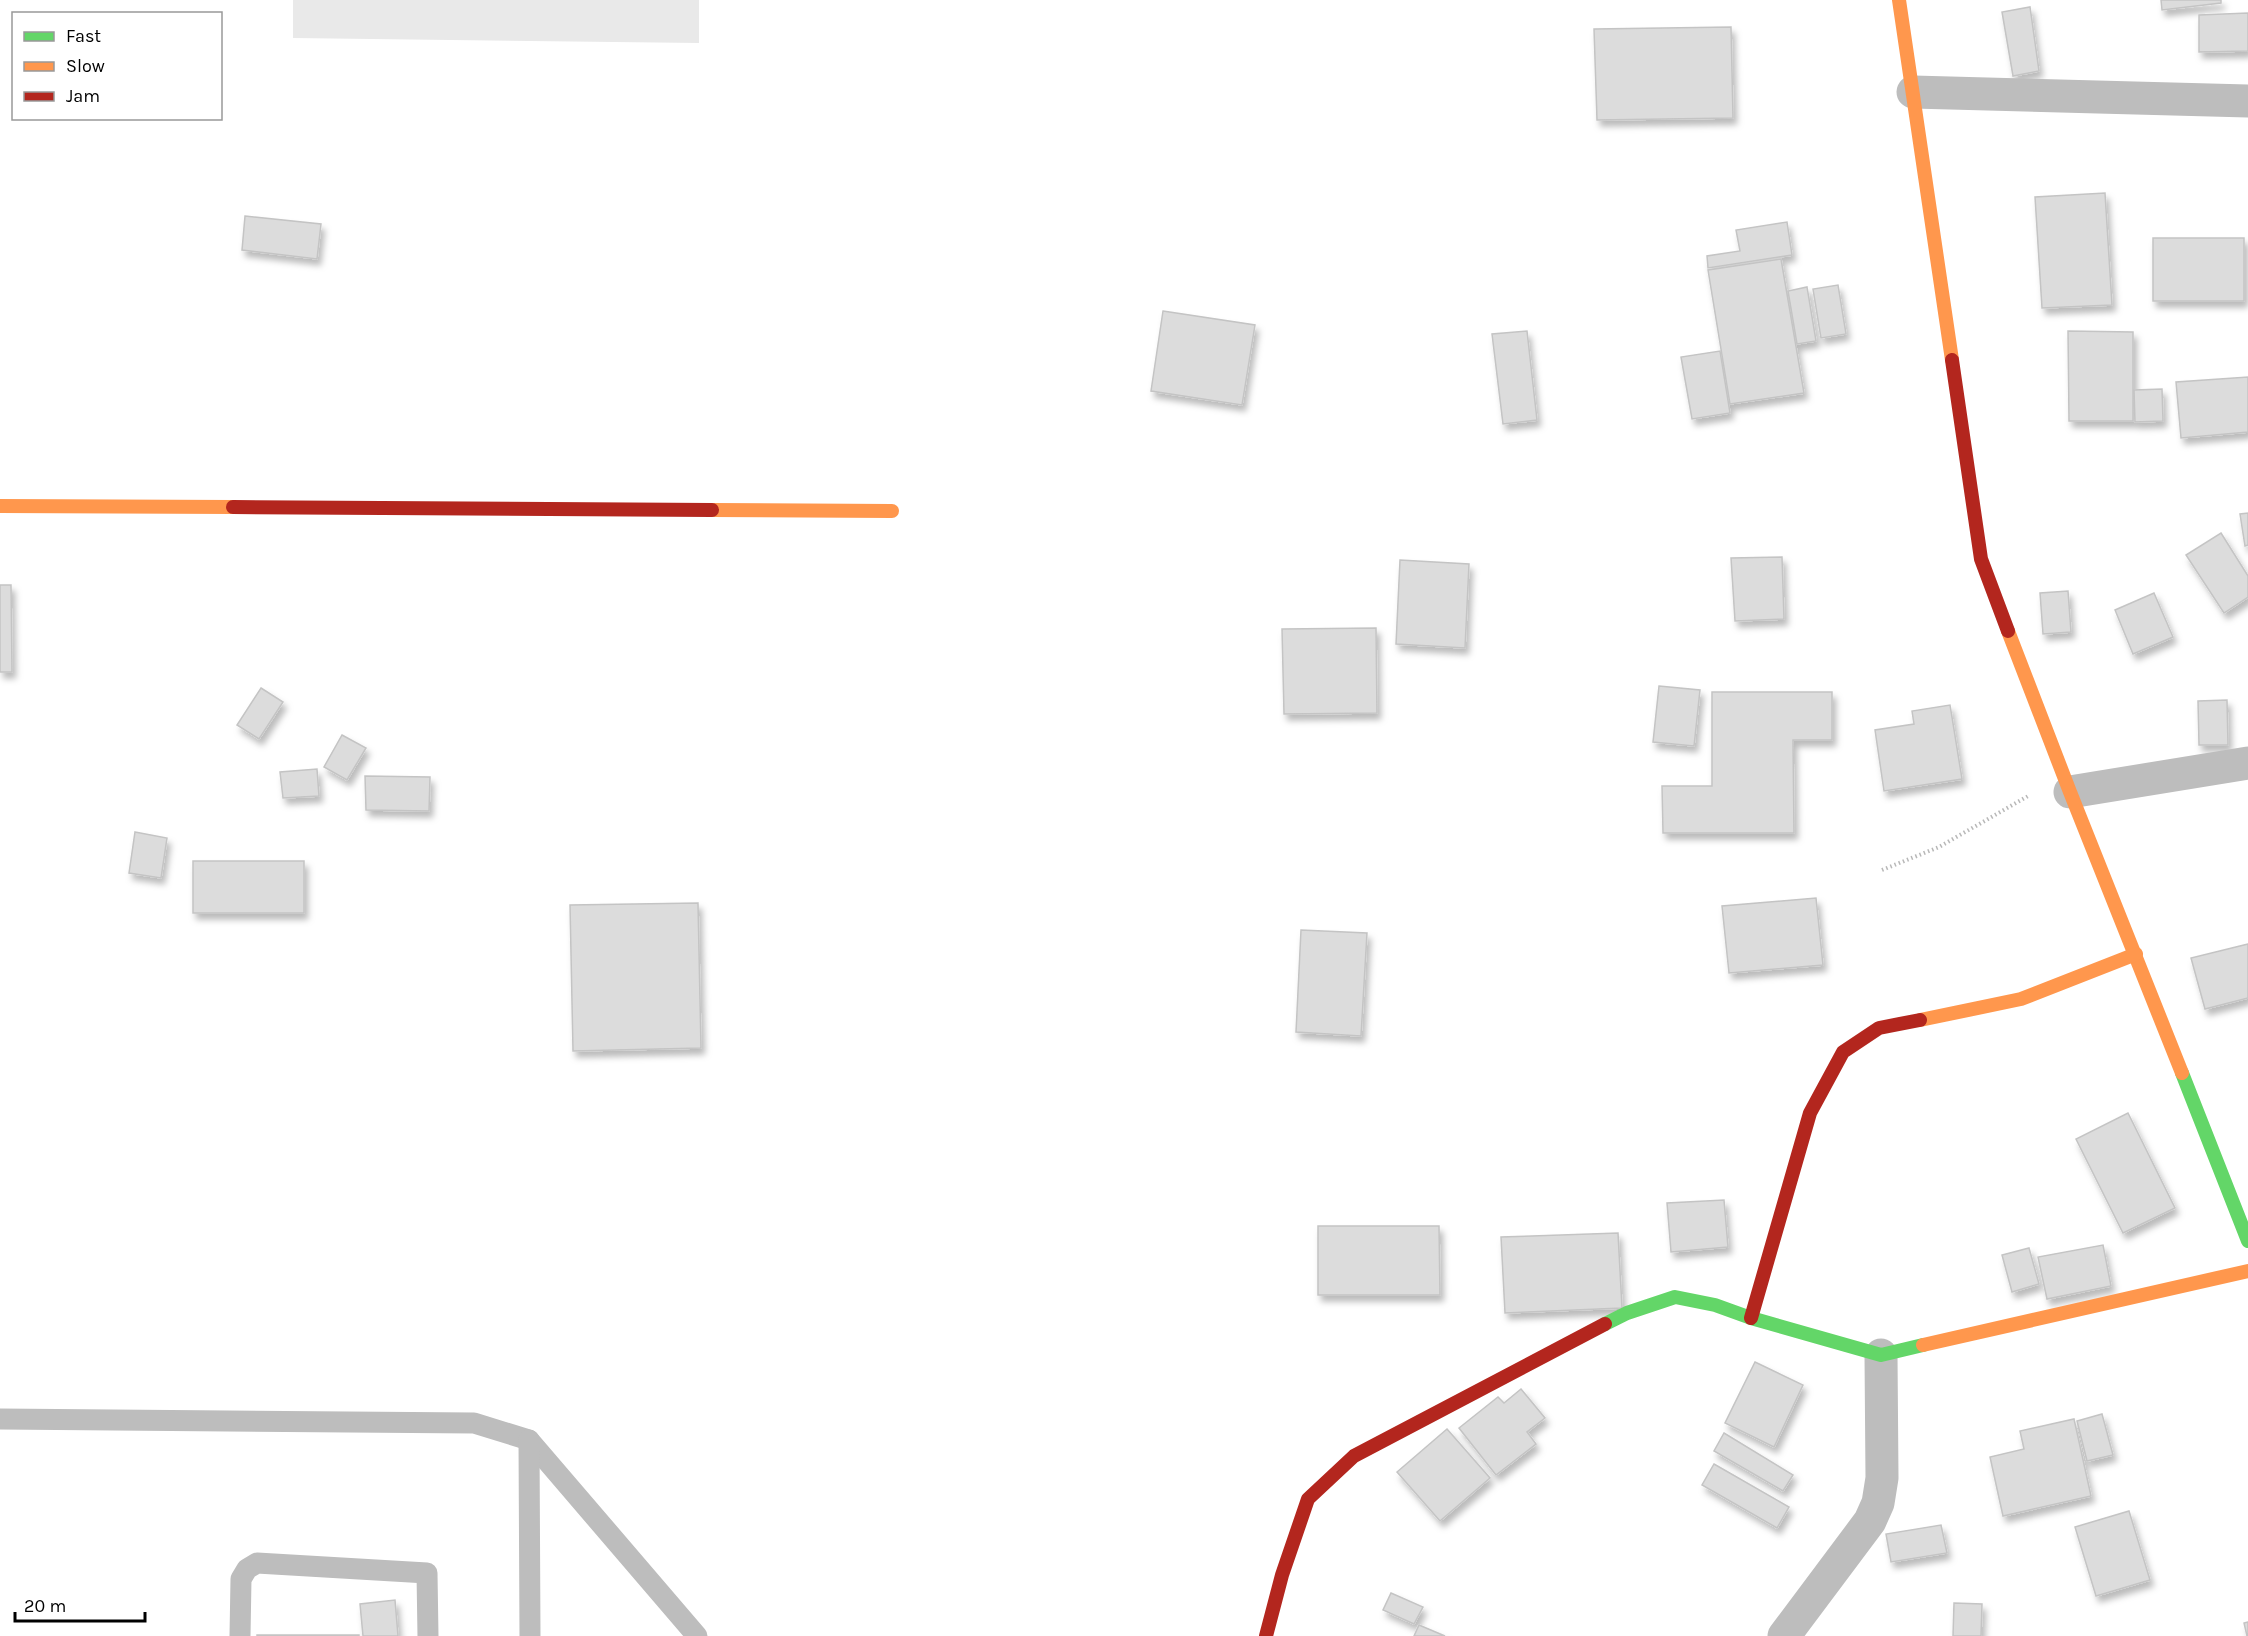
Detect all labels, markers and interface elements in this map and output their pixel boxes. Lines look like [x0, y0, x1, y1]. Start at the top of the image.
legend [12, 12, 222, 120]
text: Fast [66, 25, 101, 47]
text: Slow [66, 55, 105, 77]
text: Jam [66, 85, 100, 107]
scale bar [15, 1585, 146, 1623]
text: 20 m [24, 1595, 66, 1617]

